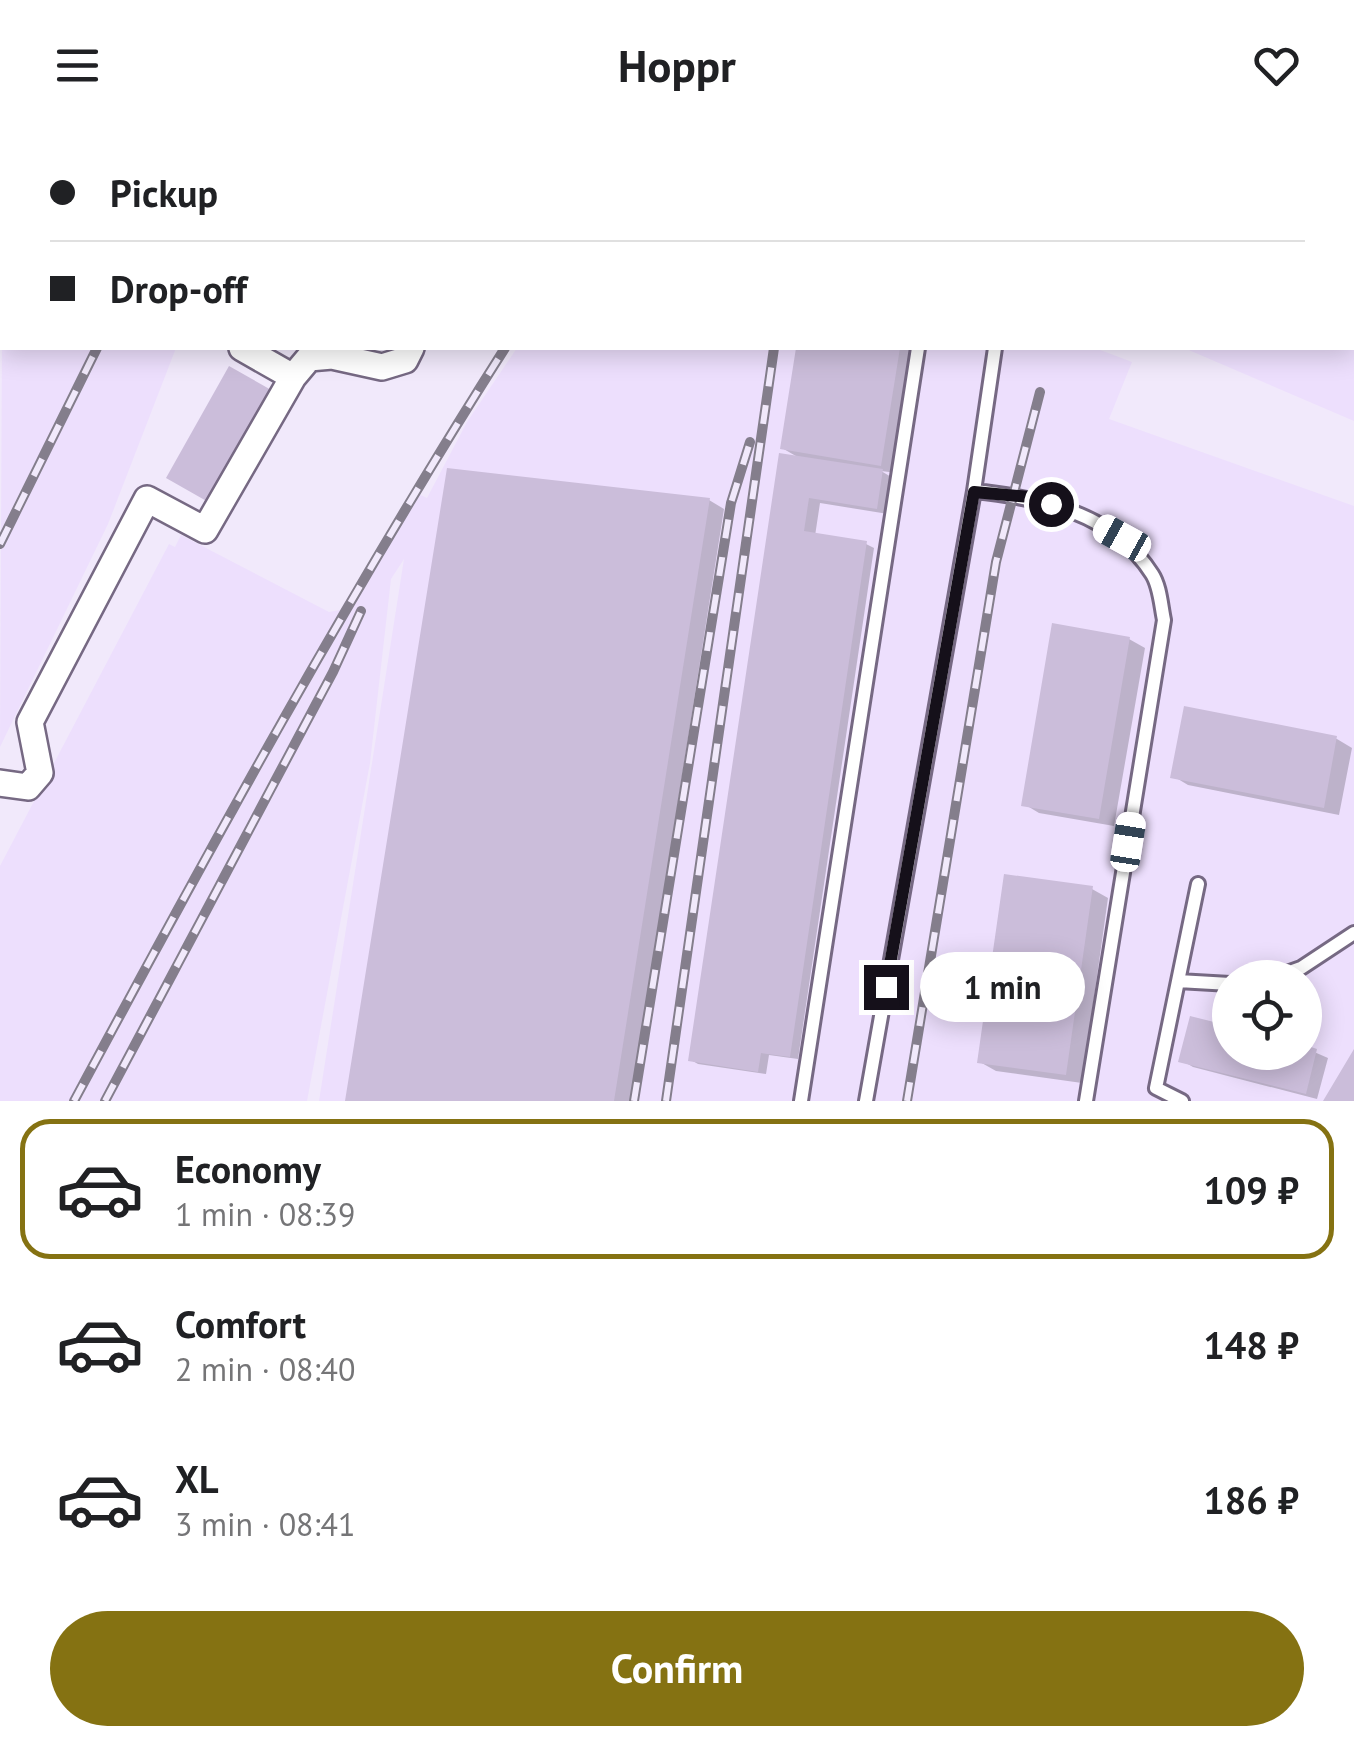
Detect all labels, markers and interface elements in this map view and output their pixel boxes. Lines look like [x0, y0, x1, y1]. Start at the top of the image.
text: Hoppr [618, 36, 736, 94]
icon: menu [50, 38, 105, 93]
icon: heart [1249, 38, 1304, 93]
text: Pickup [110, 168, 218, 217]
text: Drop-off [110, 264, 247, 313]
route start [1029, 482, 1074, 527]
car [1088, 510, 1156, 566]
car [1108, 810, 1148, 874]
callout: 1 min [921, 952, 1086, 1022]
map controls [1212, 960, 1322, 1070]
button: locate [1212, 960, 1322, 1070]
route end [864, 965, 909, 1010]
text: 1 min [963, 966, 1042, 1008]
icon: car [55, 1144, 145, 1234]
text: Economy [175, 1144, 321, 1193]
text: 109 ₽ [1203, 1165, 1299, 1214]
text: 1 min · 08:39 [175, 1193, 355, 1235]
icon: car [55, 1299, 145, 1389]
text: Comfort [175, 1299, 306, 1348]
text: 148 ₽ [1203, 1320, 1299, 1369]
text: 2 min · 08:40 [175, 1348, 355, 1390]
icon: car [55, 1454, 145, 1544]
text: XL [175, 1454, 219, 1503]
text: 186 ₽ [1203, 1475, 1299, 1524]
text: 3 min · 08:41 [175, 1503, 355, 1545]
button: Confirm [50, 1611, 1304, 1726]

